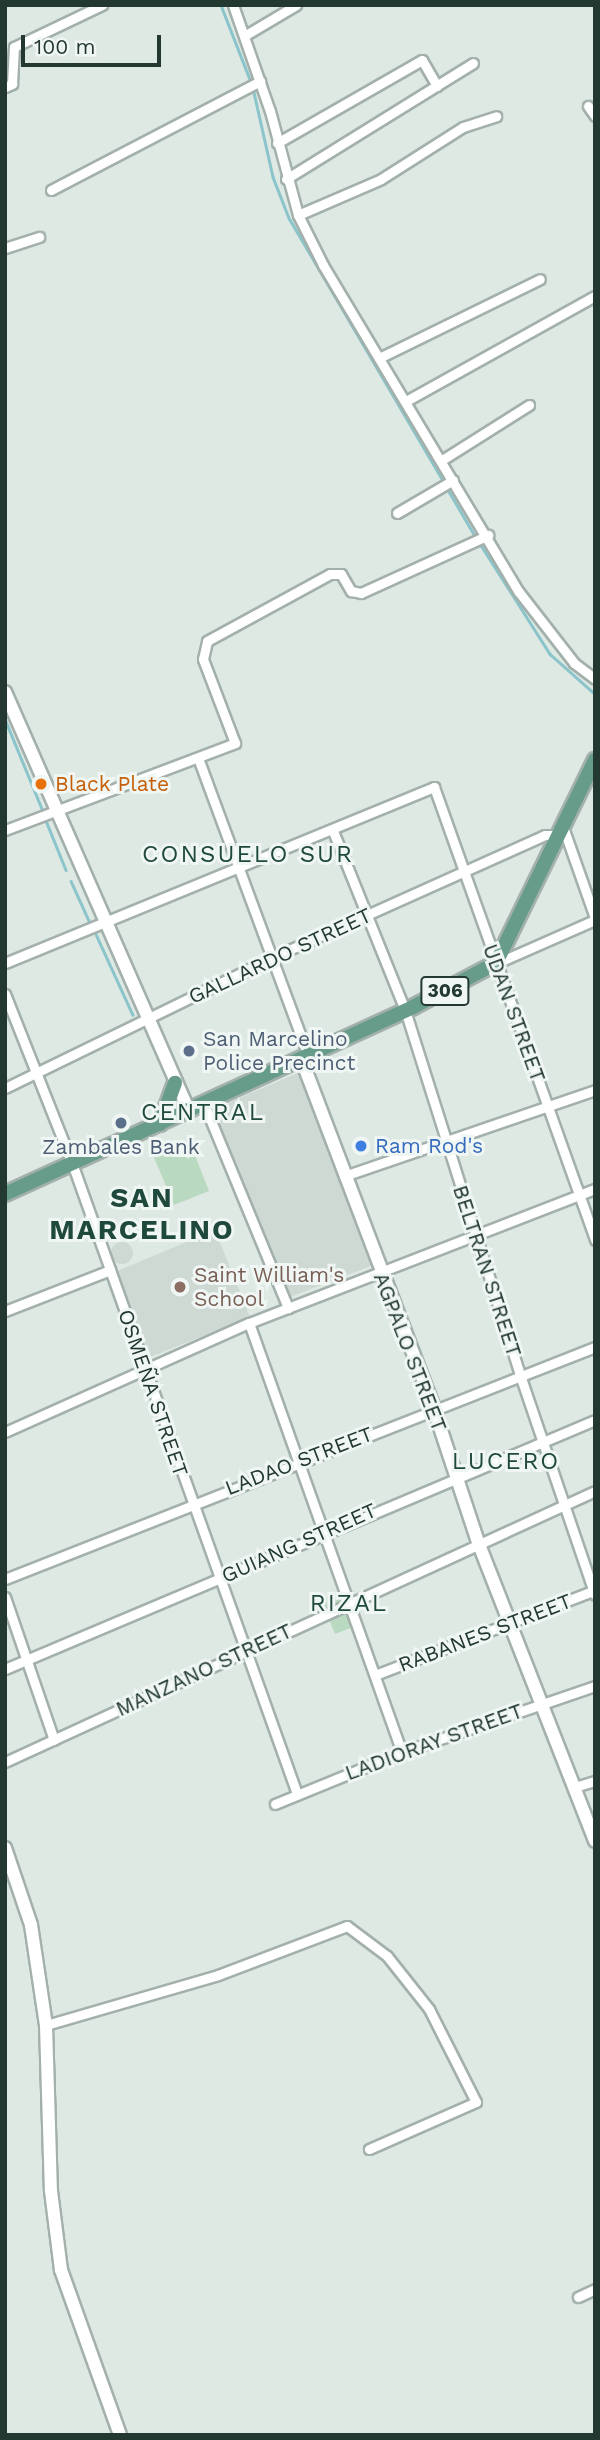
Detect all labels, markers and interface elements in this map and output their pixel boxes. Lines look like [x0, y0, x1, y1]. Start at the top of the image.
scale bar [24, 21, 164, 65]
text: 100 m [34, 34, 96, 59]
place label: Black Plate [55, 771, 169, 797]
marker: Black Plate [33, 776, 49, 792]
district label: CONSUELO SUR [144, 841, 352, 869]
street label: GALLARDO STREET [185, 903, 375, 1009]
street label: UDAN STREET [477, 941, 551, 1085]
road number: 306 [419, 976, 471, 1007]
place label: San Marcelino Police Precinct [203, 1026, 355, 1076]
marker: San Marcelino Police Precinct [181, 1043, 197, 1059]
district label: CENTRAL [142, 1099, 264, 1127]
marker: Zambales Bank [113, 1115, 129, 1131]
place label: Ram Rod's [375, 1133, 483, 1159]
place label: Zambales Bank [42, 1134, 200, 1160]
marker: Ram Rod's [353, 1138, 369, 1154]
district label: SAN MARCELINO [50, 1181, 234, 1247]
street label: BELTRAN STREET [447, 1182, 527, 1360]
place label: Saint William's School [194, 1262, 345, 1312]
street label: AGPALO STREET [368, 1269, 452, 1435]
marker: Saint William's School [172, 1279, 188, 1295]
street label: OSMEÑA STREET [112, 1306, 194, 1480]
street label: LADAO STREET [222, 1421, 376, 1501]
district label: LUCERO [452, 1448, 560, 1476]
street label: GUIANG STREET [218, 1498, 380, 1588]
street label: RABANES STREET [395, 1588, 575, 1678]
district label: RIZAL [310, 1590, 388, 1618]
street label: MANZANO STREET [112, 1618, 296, 1722]
street label: LADIORAY STREET [341, 1698, 527, 1786]

